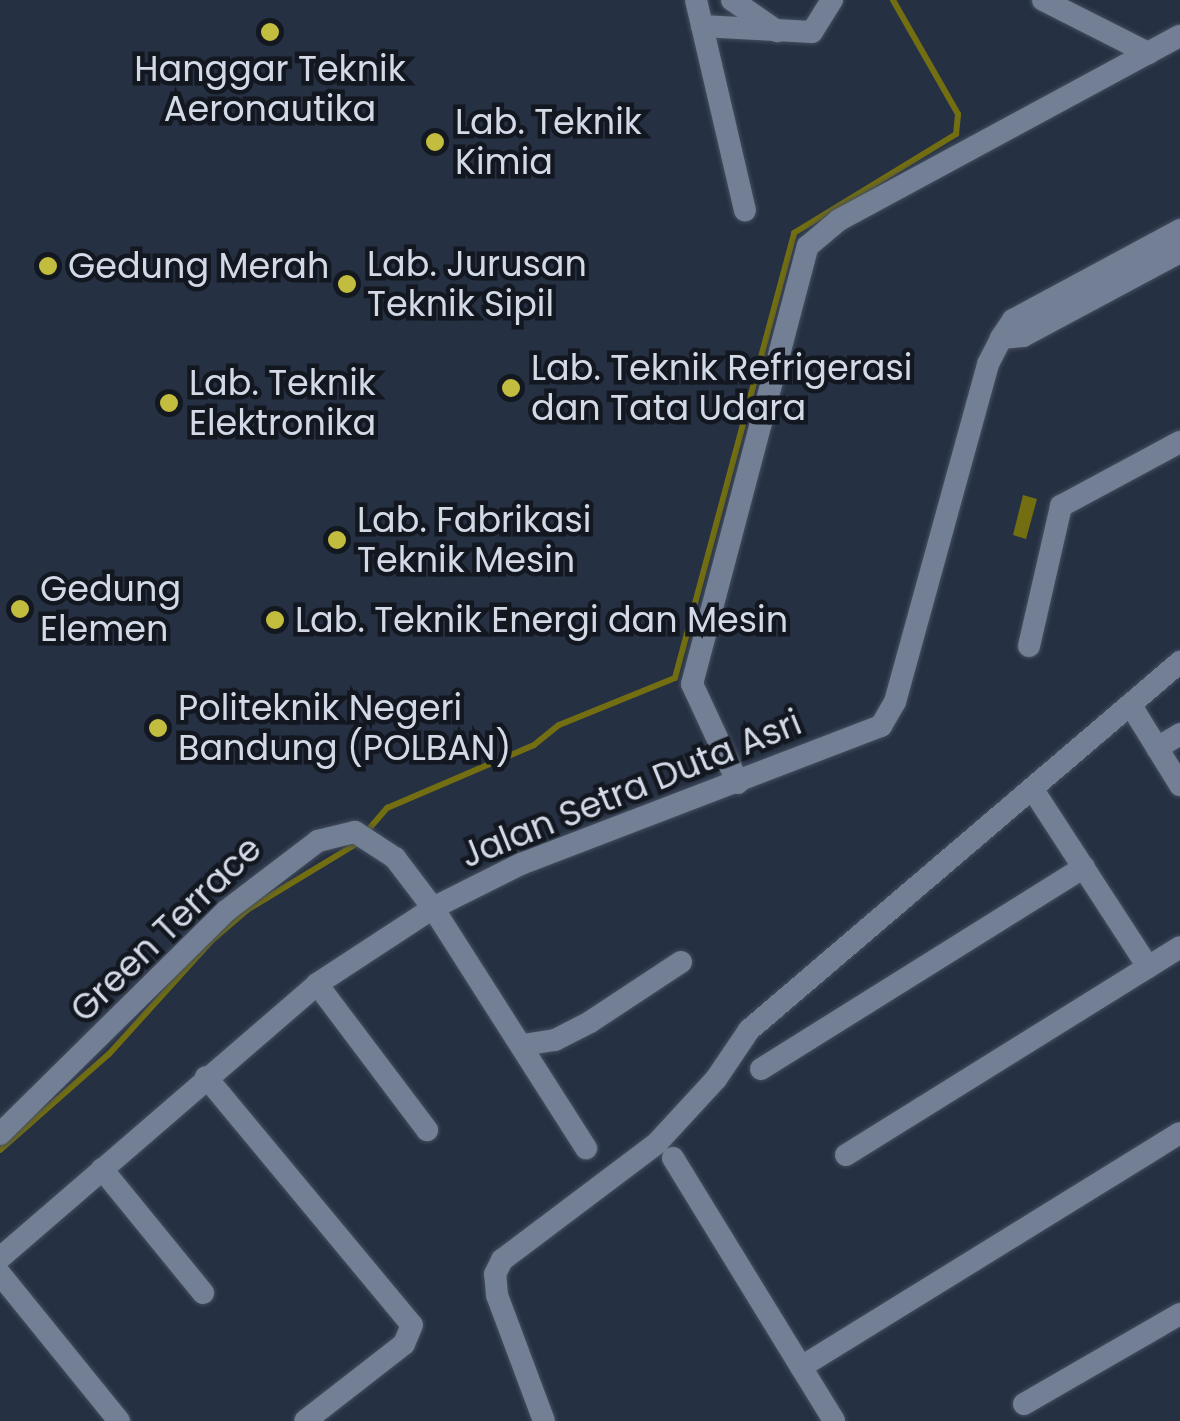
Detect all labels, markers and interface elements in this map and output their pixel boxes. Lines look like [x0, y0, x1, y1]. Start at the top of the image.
marker: Hanggar Teknik Aeronautika [259, 21, 281, 43]
place label: Hanggar Teknik Aeronautika [134, 48, 406, 130]
place label: Lab. Teknik Kimia [455, 101, 642, 183]
marker: Lab. Teknik Kimia [424, 131, 446, 153]
place label: Lab. Jurusan Teknik Sipil [367, 243, 587, 325]
place label: Gedung Merah [68, 245, 329, 287]
marker: Gedung Merah [37, 255, 59, 277]
marker: Lab. Jurusan Teknik Sipil [336, 273, 358, 295]
place label: Lab. Teknik Refrigerasi dan Tata Udara [531, 347, 912, 429]
place label: Lab. Teknik Elektronika [189, 362, 376, 444]
marker: Lab. Teknik Refrigerasi dan Tata Udara [500, 377, 522, 399]
marker: Lab. Teknik Elektronika [158, 392, 180, 414]
place label: Lab. Fabrikasi Teknik Mesin [357, 499, 591, 581]
marker: Lab. Fabrikasi Teknik Mesin [326, 529, 348, 551]
place label: Gedung Elemen [40, 568, 181, 650]
marker: Gedung Elemen [9, 598, 31, 620]
place label: Lab. Teknik Energi dan Mesin [295, 599, 788, 641]
marker: Lab. Teknik Energi dan Mesin [264, 609, 286, 631]
place label: Politeknik Negeri Bandung (POLBAN) [178, 687, 511, 769]
street label: Jalan Setra Duta Asri [455, 701, 807, 877]
marker: Politeknik Negeri Bandung (POLBAN) [147, 717, 169, 739]
street label: Green Terrace [62, 827, 270, 1031]

